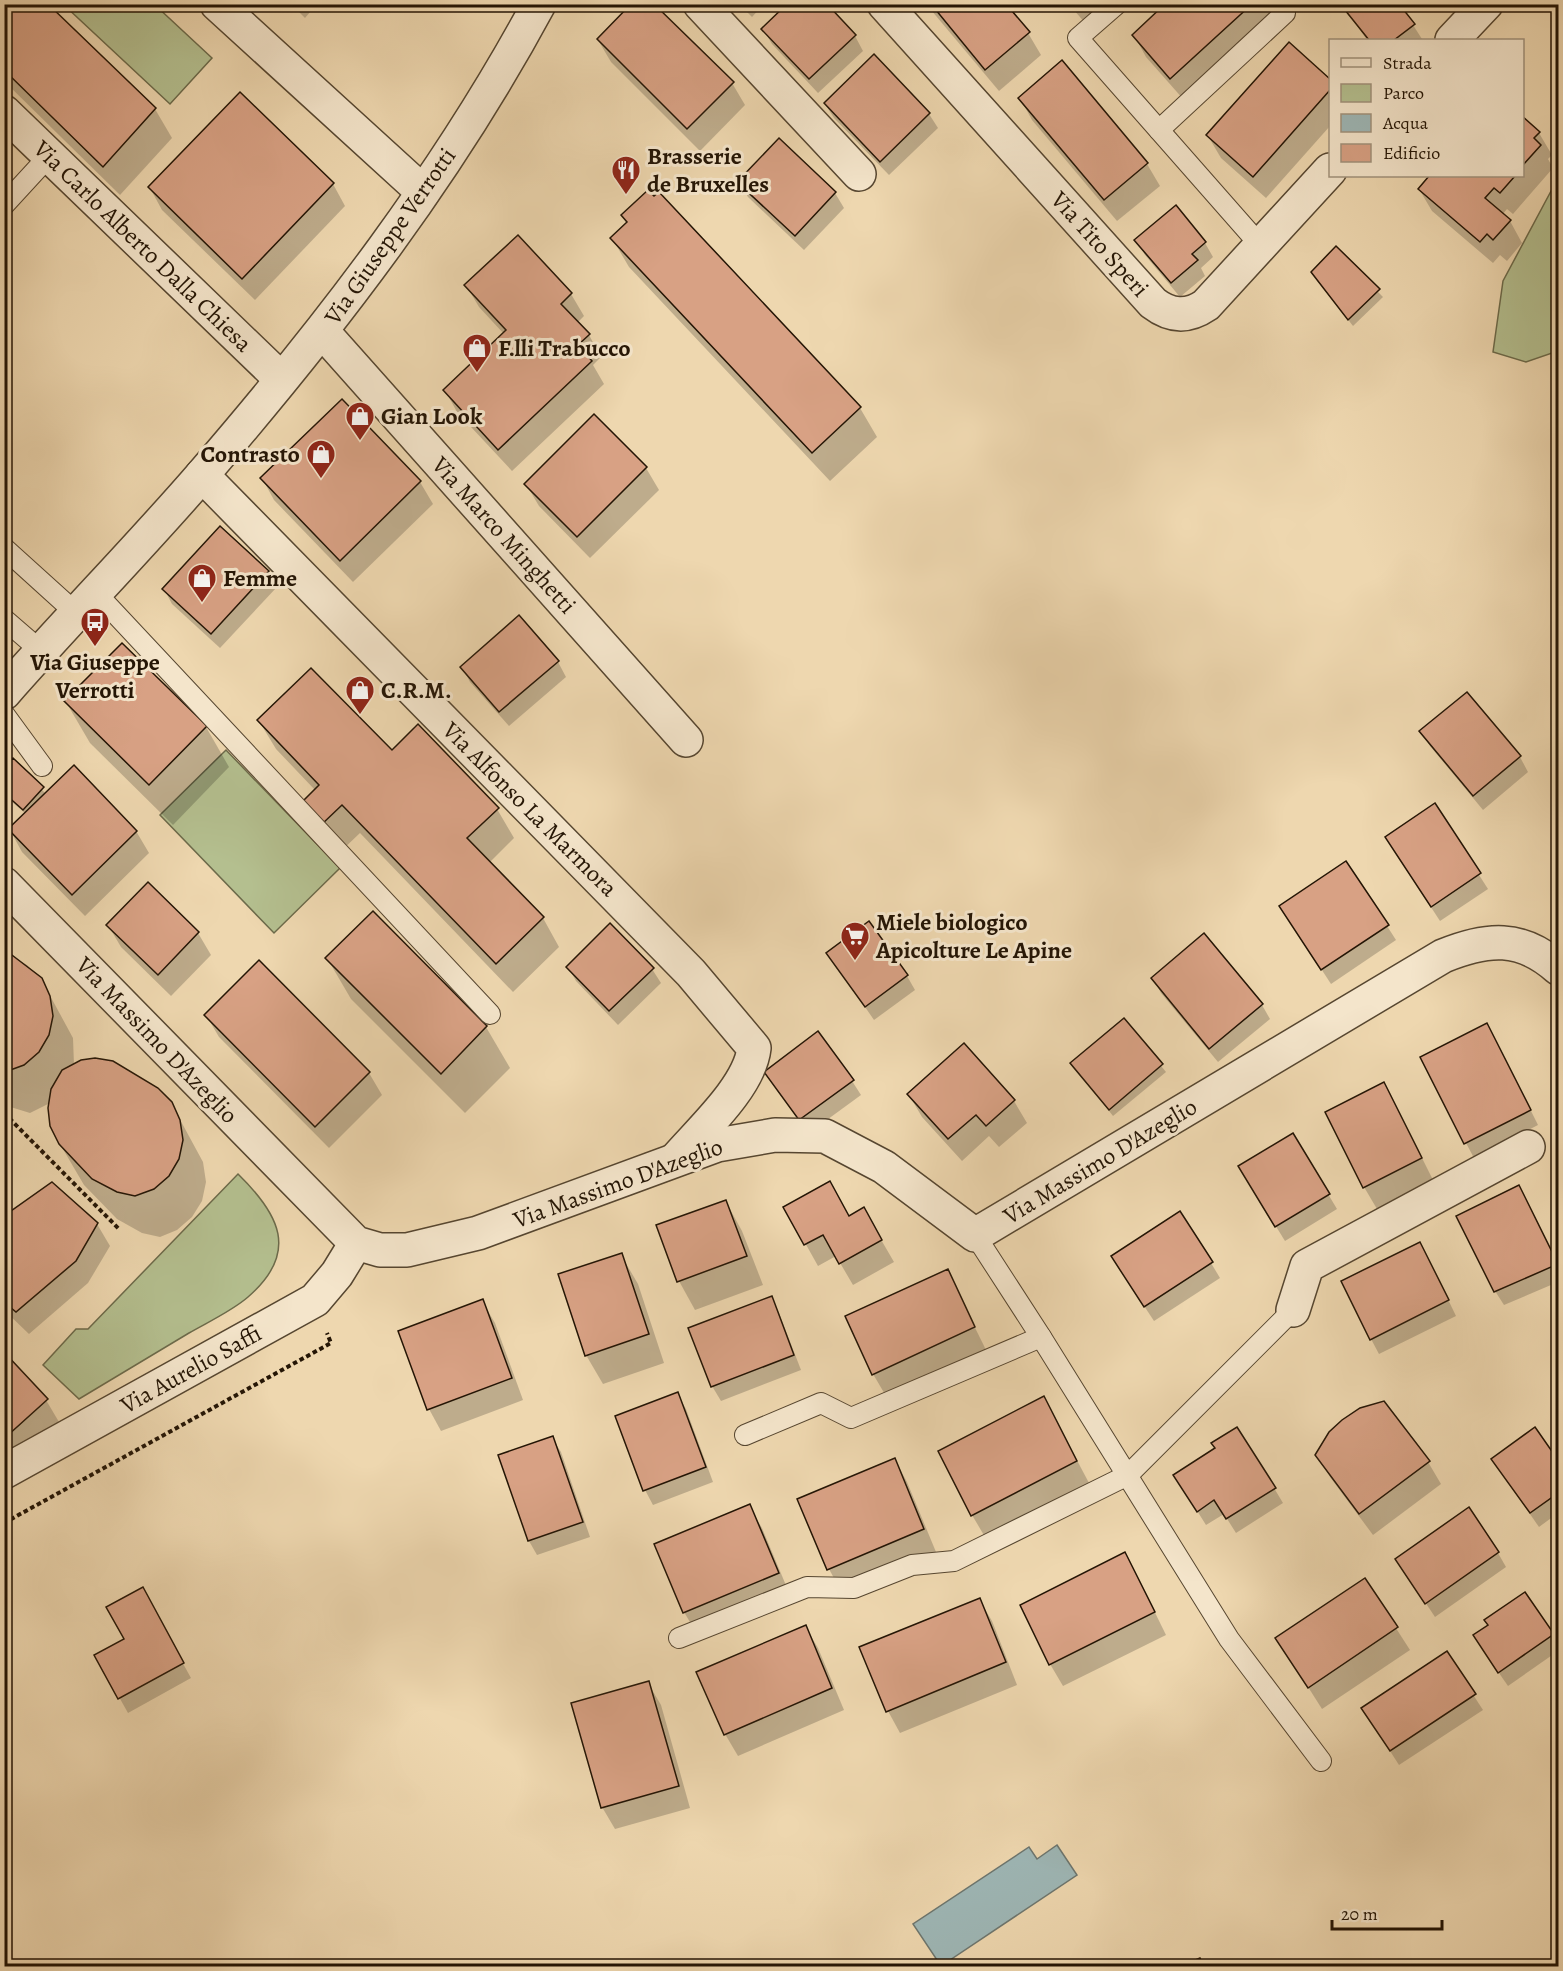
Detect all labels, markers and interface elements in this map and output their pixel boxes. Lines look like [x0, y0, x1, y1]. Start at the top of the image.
legend [1329, 39, 1524, 177]
text: Strada [1383, 51, 1432, 75]
text: Parco [1383, 81, 1424, 105]
text: Acqua [1382, 111, 1429, 135]
street label: Via Carlo Alberto Dalla Chiesa [26, 132, 260, 360]
place label: Brasserie de Bruxelles [647, 140, 769, 200]
street label: Via Giuseppe Verrotti [316, 141, 463, 332]
text: Edificio [1383, 141, 1440, 165]
restaurant icon: Brasserie de Bruxelles [610, 154, 642, 196]
street label: Via Tito Speri [1043, 183, 1156, 304]
shop icon: F.lli Trabucco [461, 332, 493, 374]
place label: F.lli Trabucco [498, 332, 631, 364]
shop icon: Gian Look [344, 400, 376, 442]
place label: Gian Look [381, 400, 483, 432]
place label: Contrasto [200, 438, 300, 470]
shop icon: Contrasto [305, 438, 337, 480]
street label: Via Marco Minghetti [424, 449, 583, 621]
shop icon: Femme [186, 562, 218, 604]
place label: Femme [223, 562, 297, 594]
bus stop icon: Via Giuseppe Verrotti [79, 606, 111, 648]
place label: Via Giuseppe Verrotti [29, 646, 160, 706]
shop icon: C.R.M. [344, 674, 376, 716]
place label: C.R.M. [381, 674, 451, 706]
street label: Via Alfonso La Marmora [435, 714, 625, 904]
place label: Miele biologico Apicolture Le Apine [875, 906, 1072, 966]
supermarket icon: Miele biologico Apicolture Le Apine [839, 920, 871, 962]
street label: Via Massimo D'Azeglio [68, 949, 245, 1130]
street label: Via Massimo D'Azeglio [996, 1090, 1203, 1232]
street label: Via Massimo D'Azeglio [508, 1130, 727, 1236]
street label: Via Aurelio Saffi [114, 1317, 267, 1421]
scale bar [1332, 1893, 1442, 1931]
text: 20 m [1341, 1902, 1378, 1926]

